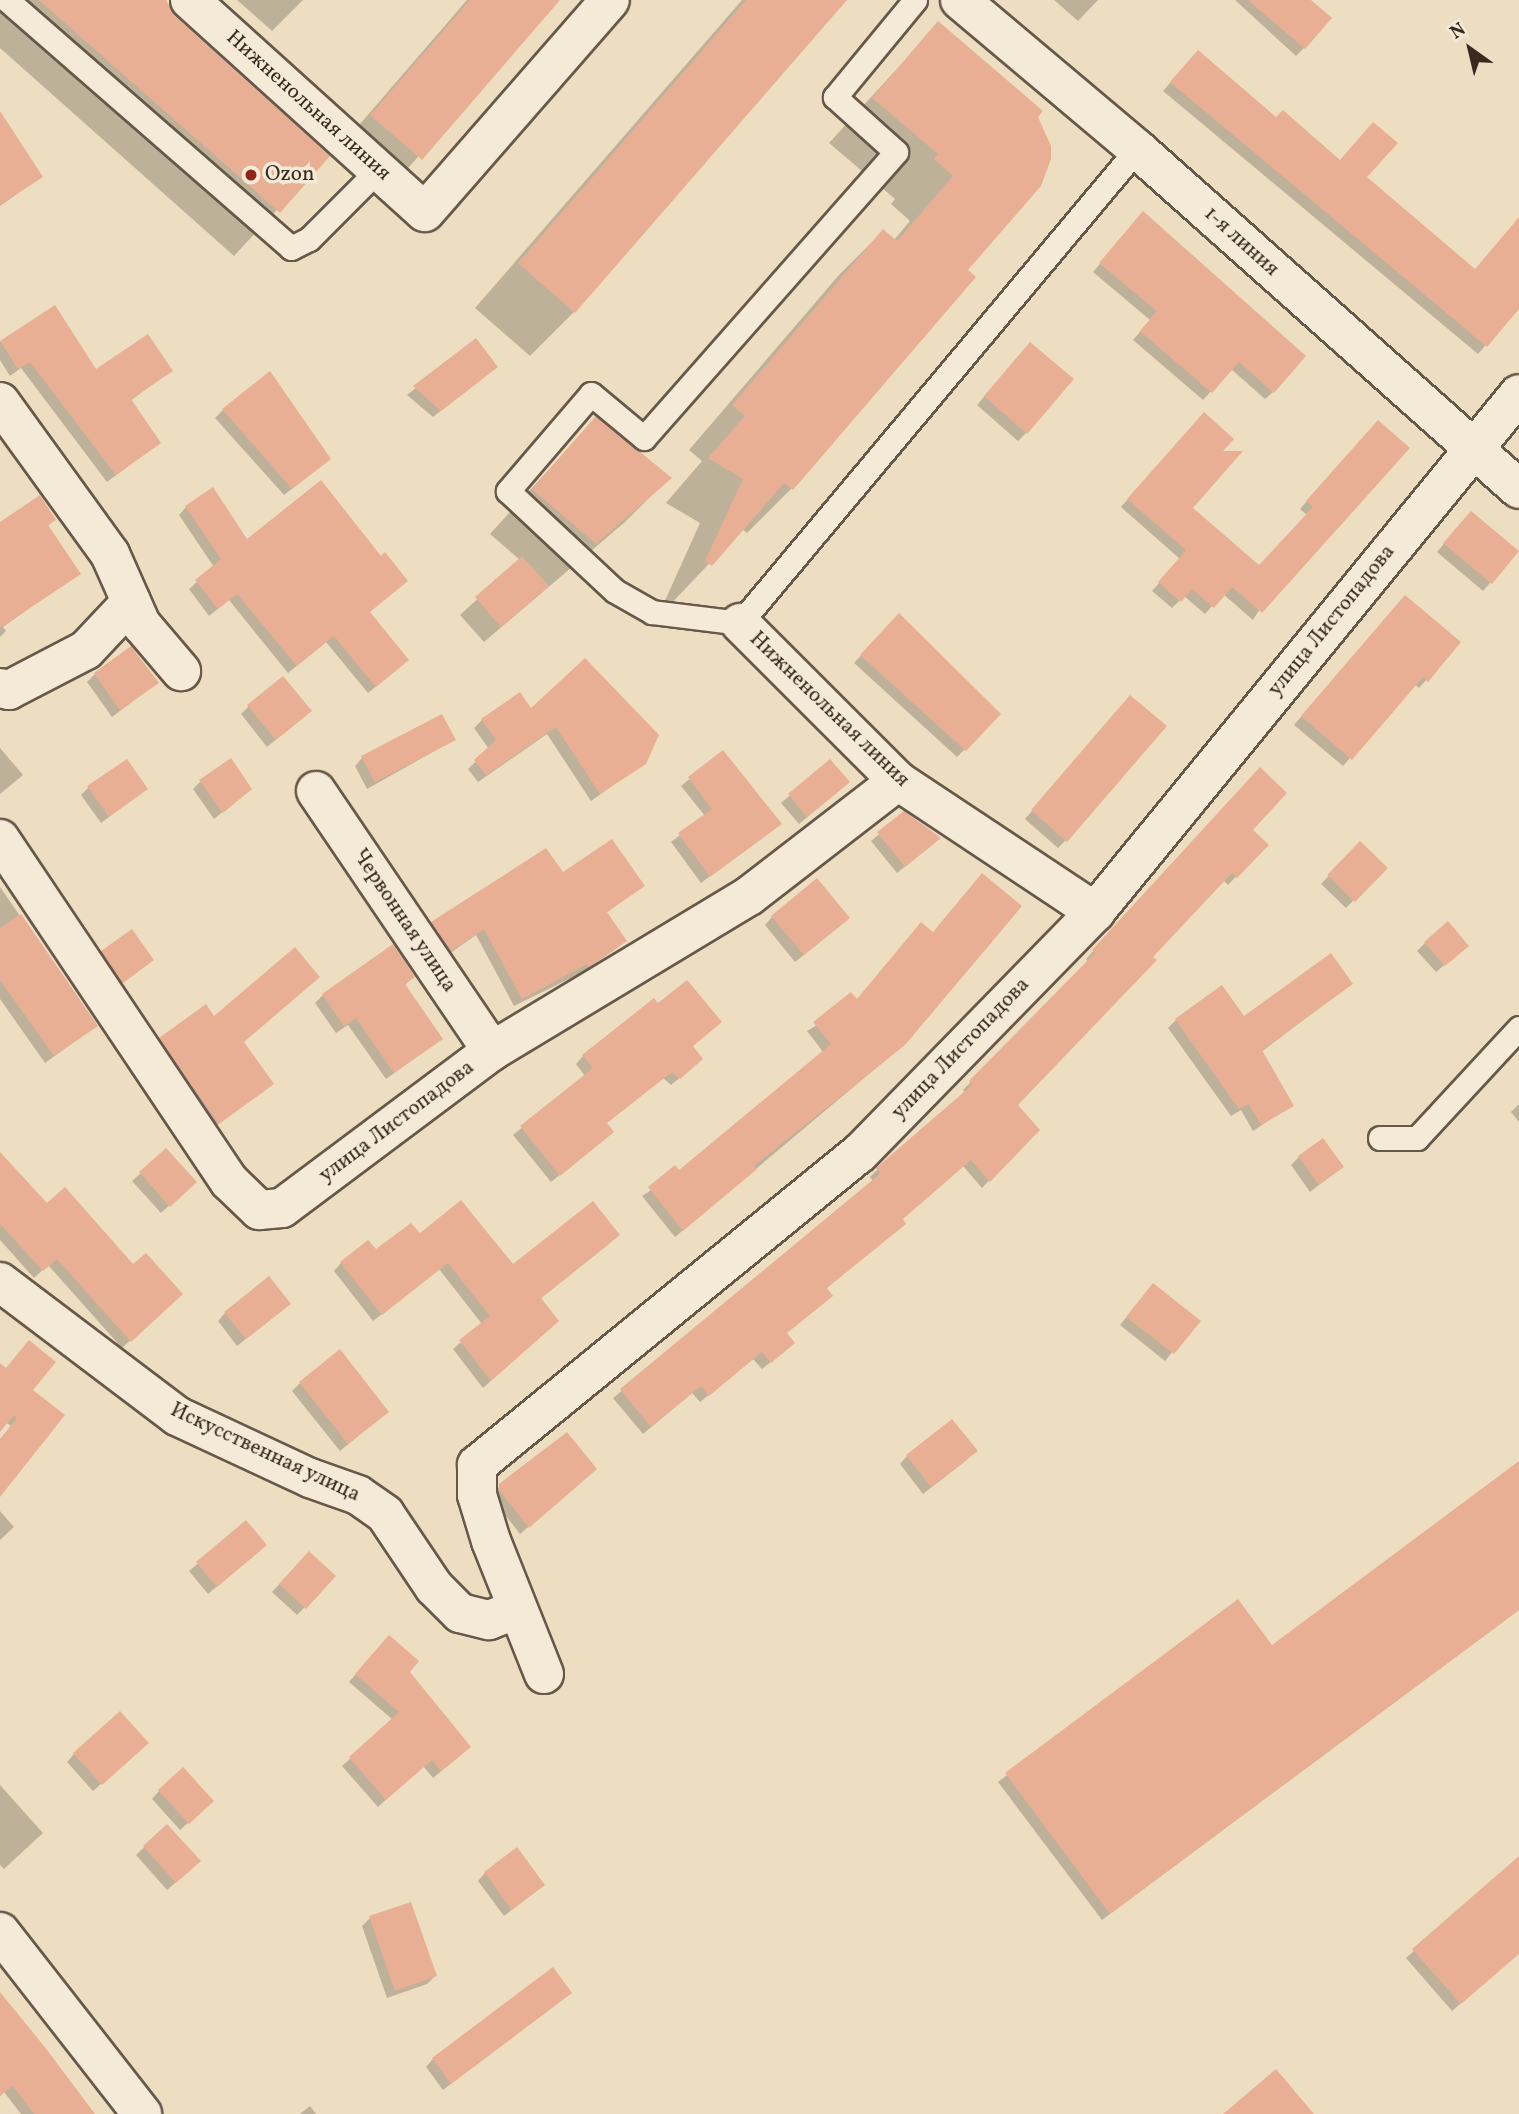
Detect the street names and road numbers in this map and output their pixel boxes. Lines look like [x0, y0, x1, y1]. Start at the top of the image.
street label: Нижненольная линия [220, 25, 396, 187]
street label: 1-я линия [1198, 202, 1284, 282]
street label: улица Листопадова [1263, 540, 1401, 702]
street label: Нижненольная линия [744, 627, 914, 793]
street label: Червонная улица [347, 844, 461, 998]
street label: улица Листопадова [887, 973, 1035, 1125]
street label: улица Листопадова [314, 1055, 480, 1189]
street label: Искусственная улица [166, 1398, 364, 1508]

